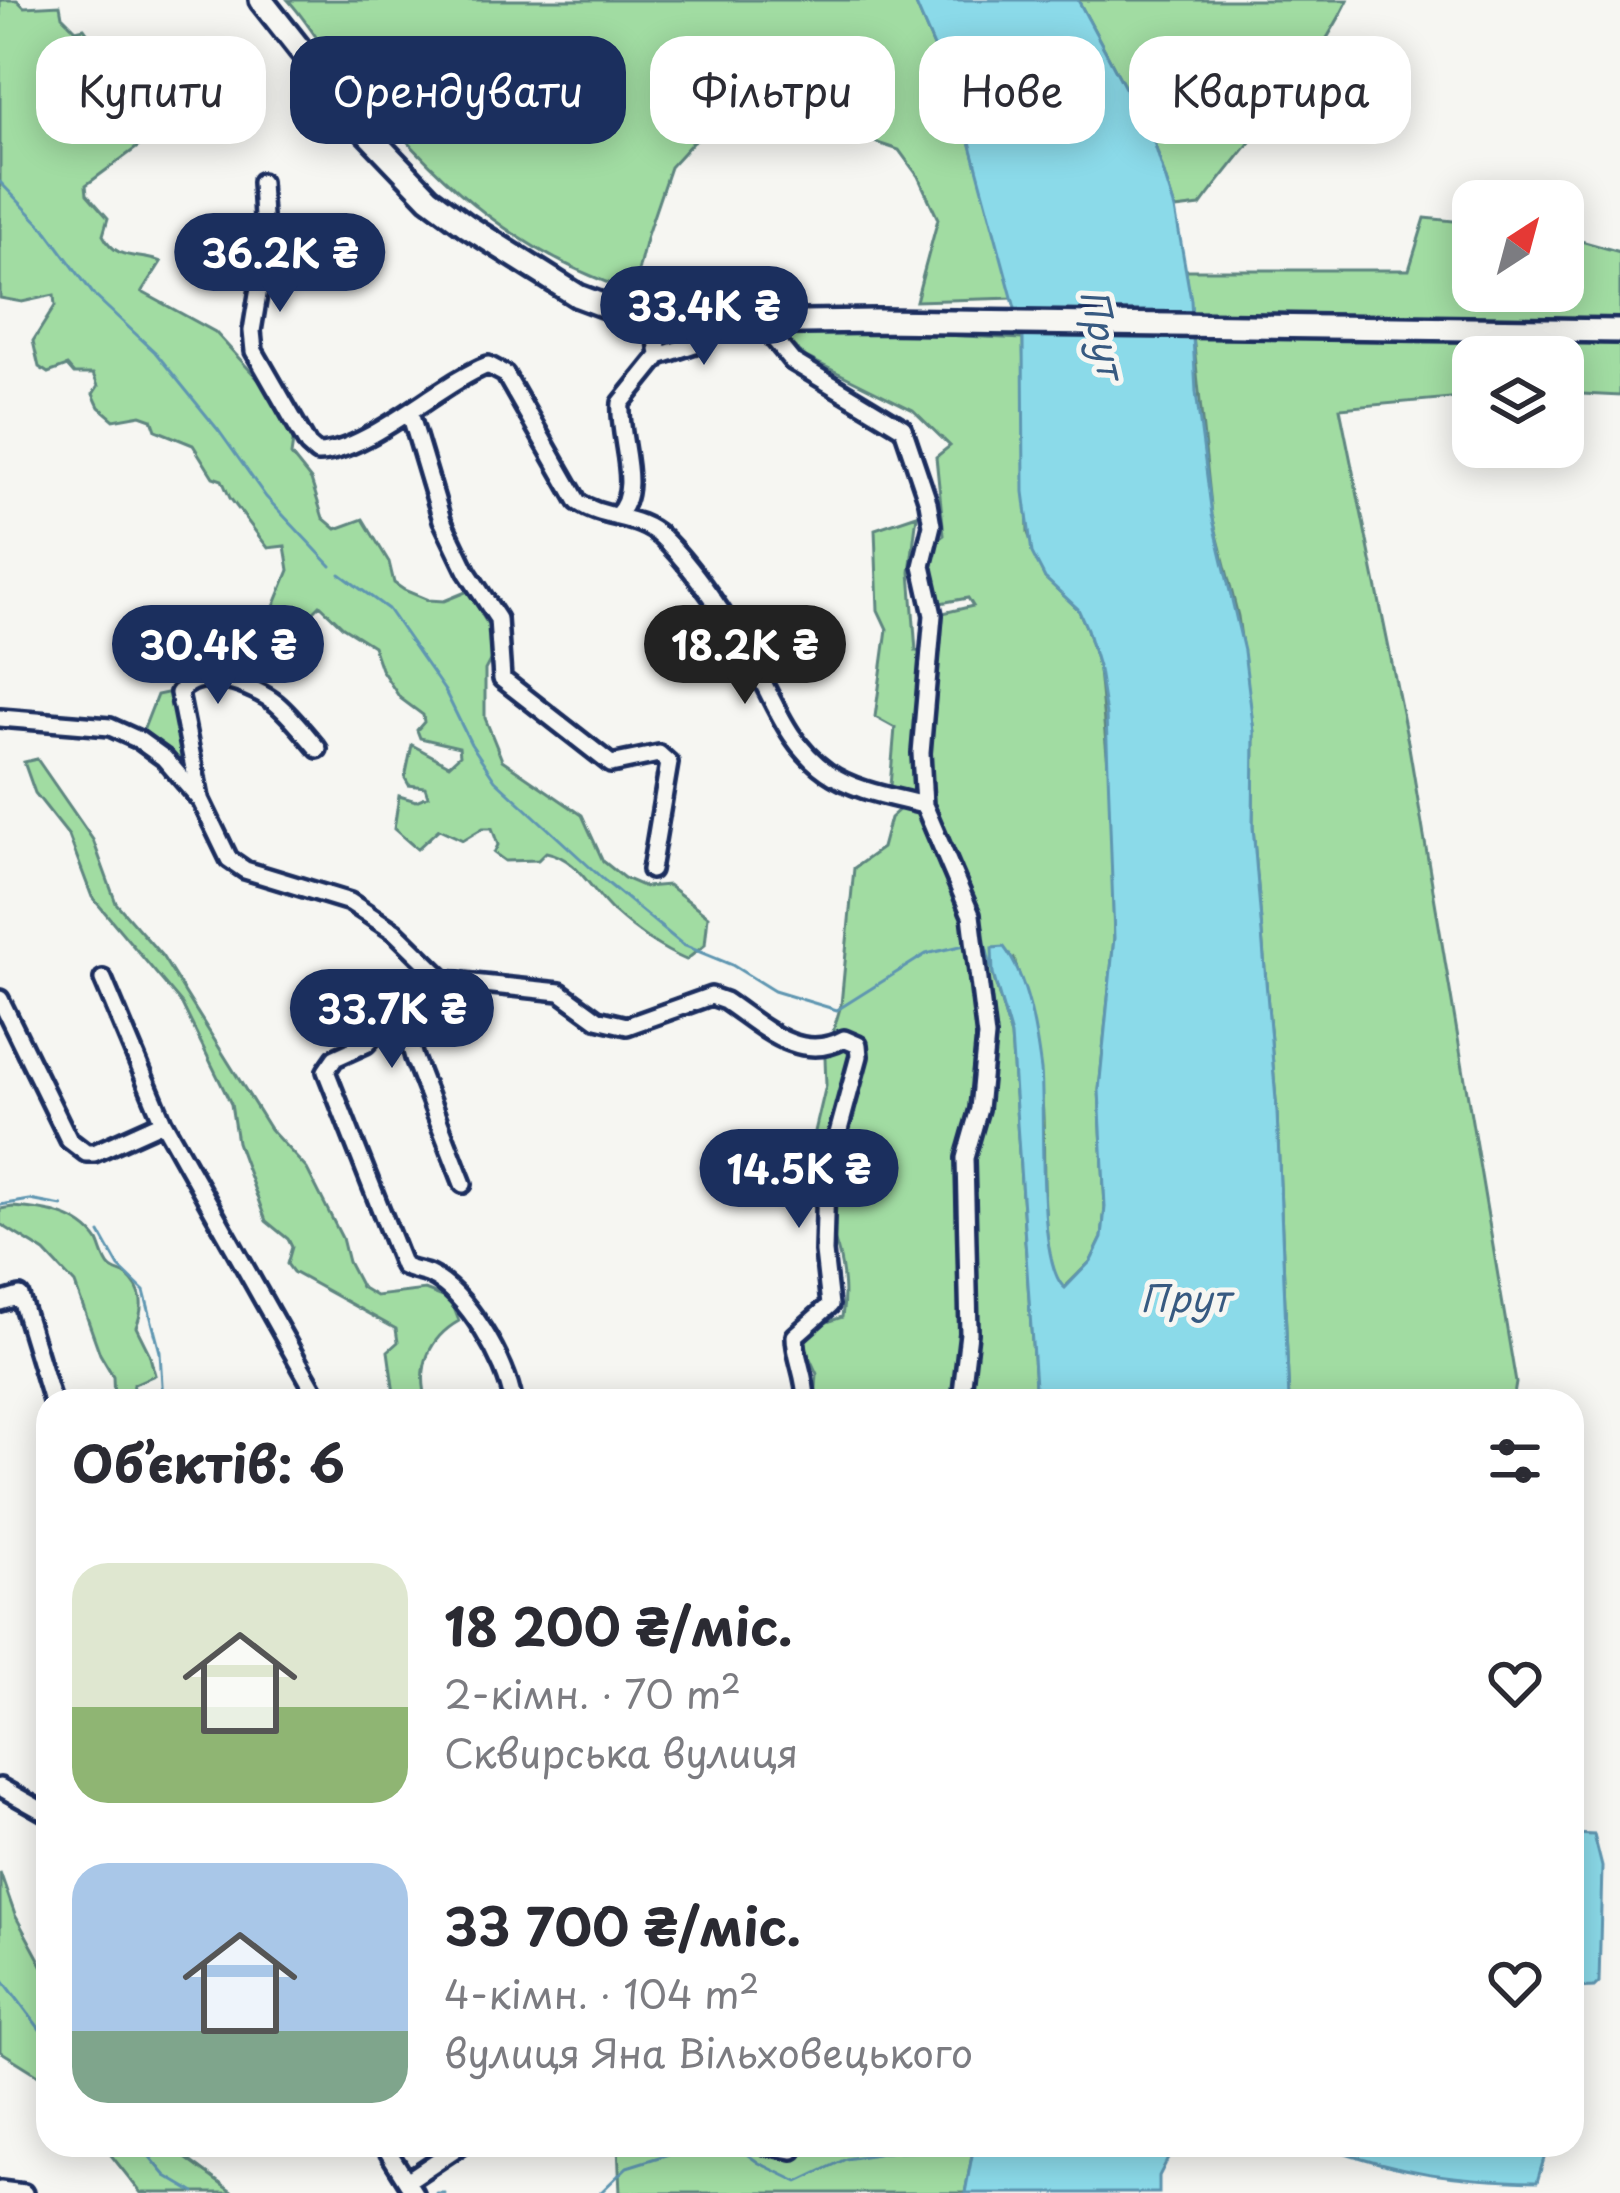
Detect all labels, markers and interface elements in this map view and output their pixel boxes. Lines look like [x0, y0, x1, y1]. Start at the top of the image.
chip: Купити [36, 36, 266, 144]
chip: Орендувати [290, 36, 626, 144]
chip: Фільтри [650, 36, 895, 144]
chip: Нове [919, 36, 1105, 144]
chip: Квартира [1129, 36, 1411, 144]
north arrow [1452, 180, 1584, 312]
map controls [1452, 180, 1584, 468]
pin: 36.2K ₴ [169, 213, 391, 315]
text: 36.2K ₴ [201, 222, 359, 281]
pin: 33.4K ₴ [593, 266, 815, 368]
text: 33.4K ₴ [627, 275, 781, 334]
water label: Прут [1068, 284, 1141, 388]
button: layers [1452, 336, 1584, 468]
pin: 30.4K ₴ [107, 605, 329, 707]
pin: 18.2K ₴ [634, 605, 856, 707]
text: 30.4K ₴ [139, 614, 297, 673]
text: 18.2K ₴ [671, 614, 819, 673]
pin: 33.7K ₴ [281, 969, 503, 1071]
text: 33.7K ₴ [317, 978, 467, 1037]
pin: 14.5K ₴ [688, 1129, 910, 1231]
text: 14.5K ₴ [727, 1138, 871, 1197]
water label: Прут [1140, 1270, 1235, 1324]
text: Об’єктів: 6 [72, 1423, 345, 1500]
icon: filters [1482, 1428, 1548, 1494]
text: 18 200 ₴/міс. [444, 1586, 793, 1663]
icon: home [168, 1611, 312, 1755]
icon: heart [1482, 1650, 1548, 1716]
text: 2-кімн. · 70 m² [444, 1663, 741, 1722]
text: Сквирська вулиця [444, 1722, 798, 1781]
text: 33 700 ₴/міс. [444, 1886, 801, 1963]
icon: home [168, 1911, 312, 2055]
icon: heart [1482, 1950, 1548, 2016]
text: 4-кімн. · 104 m² [444, 1963, 759, 2022]
text: вулиця Яна Вільховецького [444, 2022, 973, 2081]

